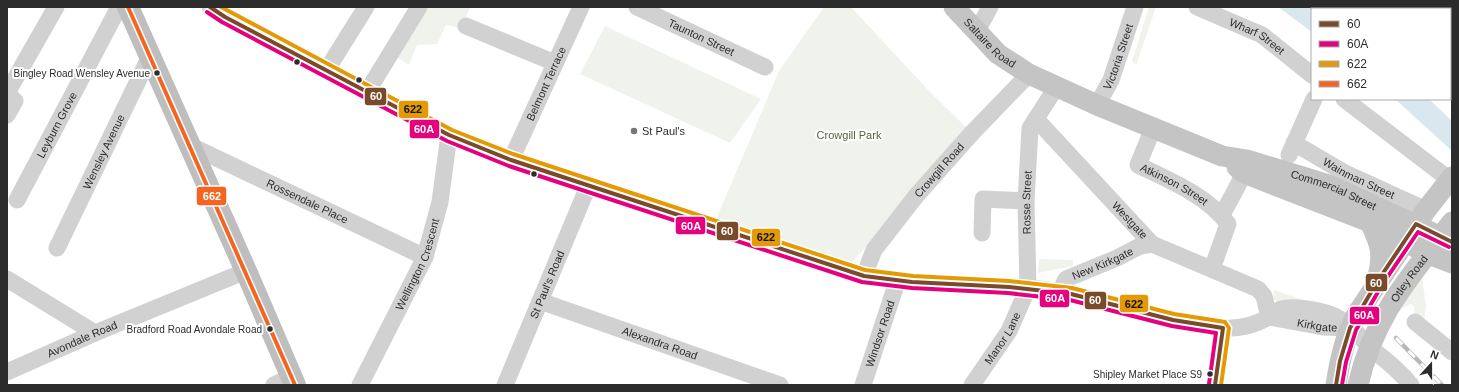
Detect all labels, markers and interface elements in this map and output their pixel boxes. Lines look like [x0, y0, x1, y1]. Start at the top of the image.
legend [1311, 8, 1451, 100]
street label: Taunton Street [666, 16, 736, 58]
street label: Saltaire Road [962, 16, 1018, 70]
street label: Wharf Street [1228, 16, 1287, 57]
text: 60 [1347, 17, 1361, 31]
street label: Victoria Street [1101, 22, 1135, 92]
text: 60A [1347, 37, 1368, 51]
street label: Belmont Terrace [524, 45, 568, 122]
unlabelled marker [292, 57, 302, 67]
text: 622 [1347, 57, 1367, 71]
place label: Bingley Road Wensley Avenue [14, 68, 150, 79]
marker: Bingley Road Wensley Avenue [152, 68, 162, 78]
unlabelled marker [354, 75, 364, 85]
text: 662 [1347, 77, 1367, 91]
line badge: 60 [364, 87, 387, 106]
street label: Leyburn Grove [34, 90, 79, 160]
text: 60 [370, 90, 382, 102]
line badge: 622 [398, 100, 429, 119]
text: 622 [404, 103, 422, 115]
street label: Wensley Avenue [80, 112, 127, 191]
line badge: 60A [409, 119, 440, 139]
text: 60A [414, 123, 434, 135]
place label: St Paul's [642, 125, 686, 137]
marker: St Paul's [629, 126, 639, 136]
park label: Crowgill Park [817, 129, 882, 141]
street label: Crowgill Road [912, 140, 966, 200]
street label: Wainman Street [1321, 155, 1397, 201]
street label: Atkinson Street [1139, 161, 1210, 207]
street label: Commercial Street [1289, 168, 1378, 212]
unlabelled marker [529, 169, 539, 179]
street label: Rosse Street [1020, 170, 1034, 234]
street label: Rossendale Place [265, 177, 350, 226]
line badge: 662 [196, 186, 227, 206]
text: 662 [203, 190, 221, 202]
street label: Westgate [1110, 199, 1150, 241]
line badge: 60A [675, 216, 706, 235]
street label: Wellington Crescent [393, 217, 441, 312]
text: 60A [681, 220, 701, 232]
line badge: 60 [716, 221, 739, 241]
text: 60 [721, 225, 733, 237]
line badge: 622 [751, 228, 781, 247]
text: 622 [757, 231, 775, 243]
street label: New Kirkgate [1070, 245, 1135, 282]
street label: St Paul's Road [528, 249, 567, 320]
street label: Otley Road [1388, 253, 1430, 304]
line badge: 60 [1365, 273, 1388, 292]
text: 60 [1370, 277, 1382, 289]
line badge: 60A [1039, 289, 1070, 308]
line badge: 60 [1084, 291, 1107, 310]
text: 60A [1045, 292, 1065, 304]
text: 60 [1089, 294, 1101, 306]
line badge: 622 [1119, 294, 1149, 313]
text: 622 [1125, 298, 1143, 310]
street label: Windsor Road [863, 299, 897, 369]
line badge: 60A [1349, 306, 1380, 325]
text: 60A [1354, 309, 1374, 321]
street label: Manor Lane [982, 310, 1023, 366]
street label: Kirkgate [1296, 316, 1337, 334]
street label: Avondale Road [45, 319, 119, 359]
place label: Bradford Road Avondale Road [127, 324, 262, 335]
marker: Bradford Road Avondale Road [265, 324, 275, 334]
street label: Alexandra Road [621, 324, 699, 362]
north arrow [1411, 344, 1451, 384]
text: N [1429, 348, 1440, 362]
place label: Shipley Market Place S9 [1093, 369, 1202, 380]
marker: Shipley Market Place S9 [1205, 369, 1215, 379]

